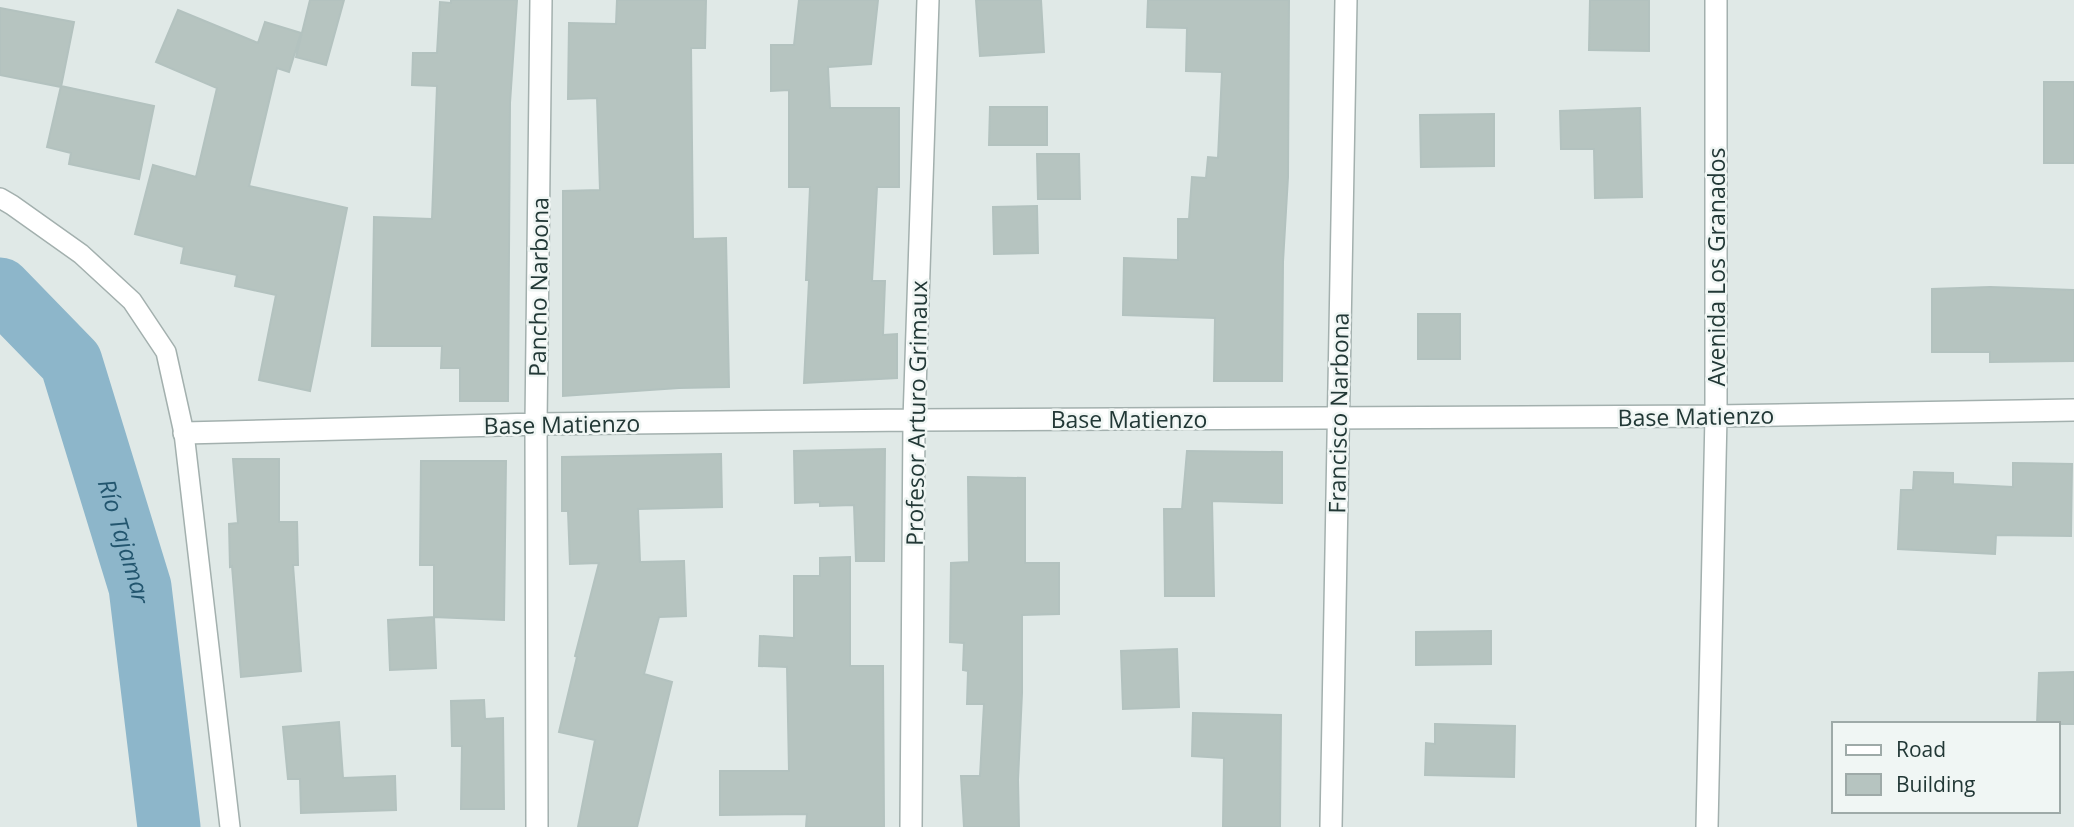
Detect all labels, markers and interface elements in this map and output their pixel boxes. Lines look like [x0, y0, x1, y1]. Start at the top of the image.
street label: Avenida Los Granados [1700, 147, 1732, 387]
street label: Pancho Narbona [520, 197, 556, 377]
street label: Profesor Arturo Grimaux [898, 280, 934, 546]
street label: Francisco Narbona [1320, 312, 1356, 514]
street label: Base Matienzo [1617, 399, 1775, 433]
street label: Base Matienzo [1051, 403, 1207, 435]
street label: Base Matienzo [483, 407, 641, 441]
water label: Río Tajamar [91, 475, 159, 607]
legend [1832, 722, 2060, 813]
text: Road [1896, 735, 1946, 763]
text: Building [1896, 770, 1975, 798]

